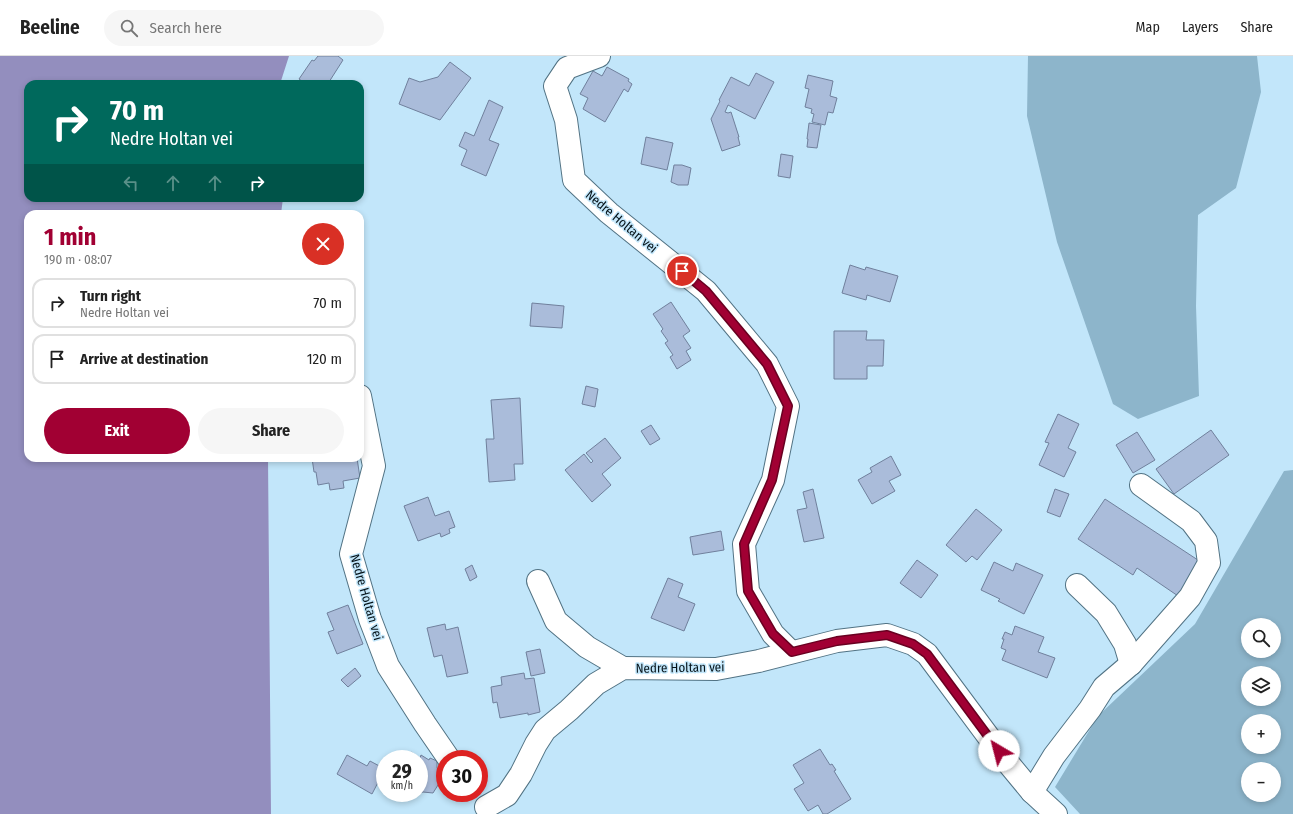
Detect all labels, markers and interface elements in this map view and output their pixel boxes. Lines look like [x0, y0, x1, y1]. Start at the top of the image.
search box [104, 10, 384, 46]
text: Beeline [20, 16, 80, 39]
icon: search [118, 17, 140, 39]
text: Search here [150, 19, 222, 37]
text: Map [1136, 19, 1160, 36]
text: Layers [1182, 19, 1218, 36]
text: Share [1240, 19, 1273, 36]
text: 70 m [110, 94, 164, 127]
icon: right [44, 96, 96, 148]
text: Nedre Holtan vei [110, 128, 233, 150]
icon: left [120, 172, 142, 194]
icon: ahead [162, 172, 184, 194]
icon: ahead [204, 172, 226, 194]
icon: right [246, 172, 268, 194]
street label: Nedre Holtan vei [583, 187, 661, 256]
text: 1 min [44, 223, 96, 251]
button: close [302, 223, 344, 265]
text: 190 m · 08:07 [44, 252, 112, 267]
pin [665, 254, 699, 288]
icon: arrive [671, 260, 693, 282]
text: Turn right [80, 287, 141, 305]
icon: right [46, 292, 68, 314]
text: 70 m [313, 294, 342, 312]
text: Nedre Holtan vei [80, 305, 169, 320]
icon: arrive [46, 348, 68, 370]
text: Arrive at destination [80, 350, 208, 368]
text: 120 m [307, 350, 342, 368]
button: Exit [44, 408, 190, 454]
button: Share [198, 408, 344, 454]
street label: Nedre Holtan vei [347, 552, 386, 642]
map controls [1241, 618, 1281, 802]
button: search [1241, 618, 1281, 658]
street label: Nedre Holtan vei [635, 659, 725, 676]
button: layers [1241, 666, 1281, 706]
button: + [1241, 714, 1281, 754]
position arrow [978, 730, 1020, 772]
speed limit sign: 30 [436, 750, 488, 802]
text: 29 [392, 759, 412, 783]
button: − [1241, 762, 1281, 802]
text: km/h [391, 780, 413, 792]

